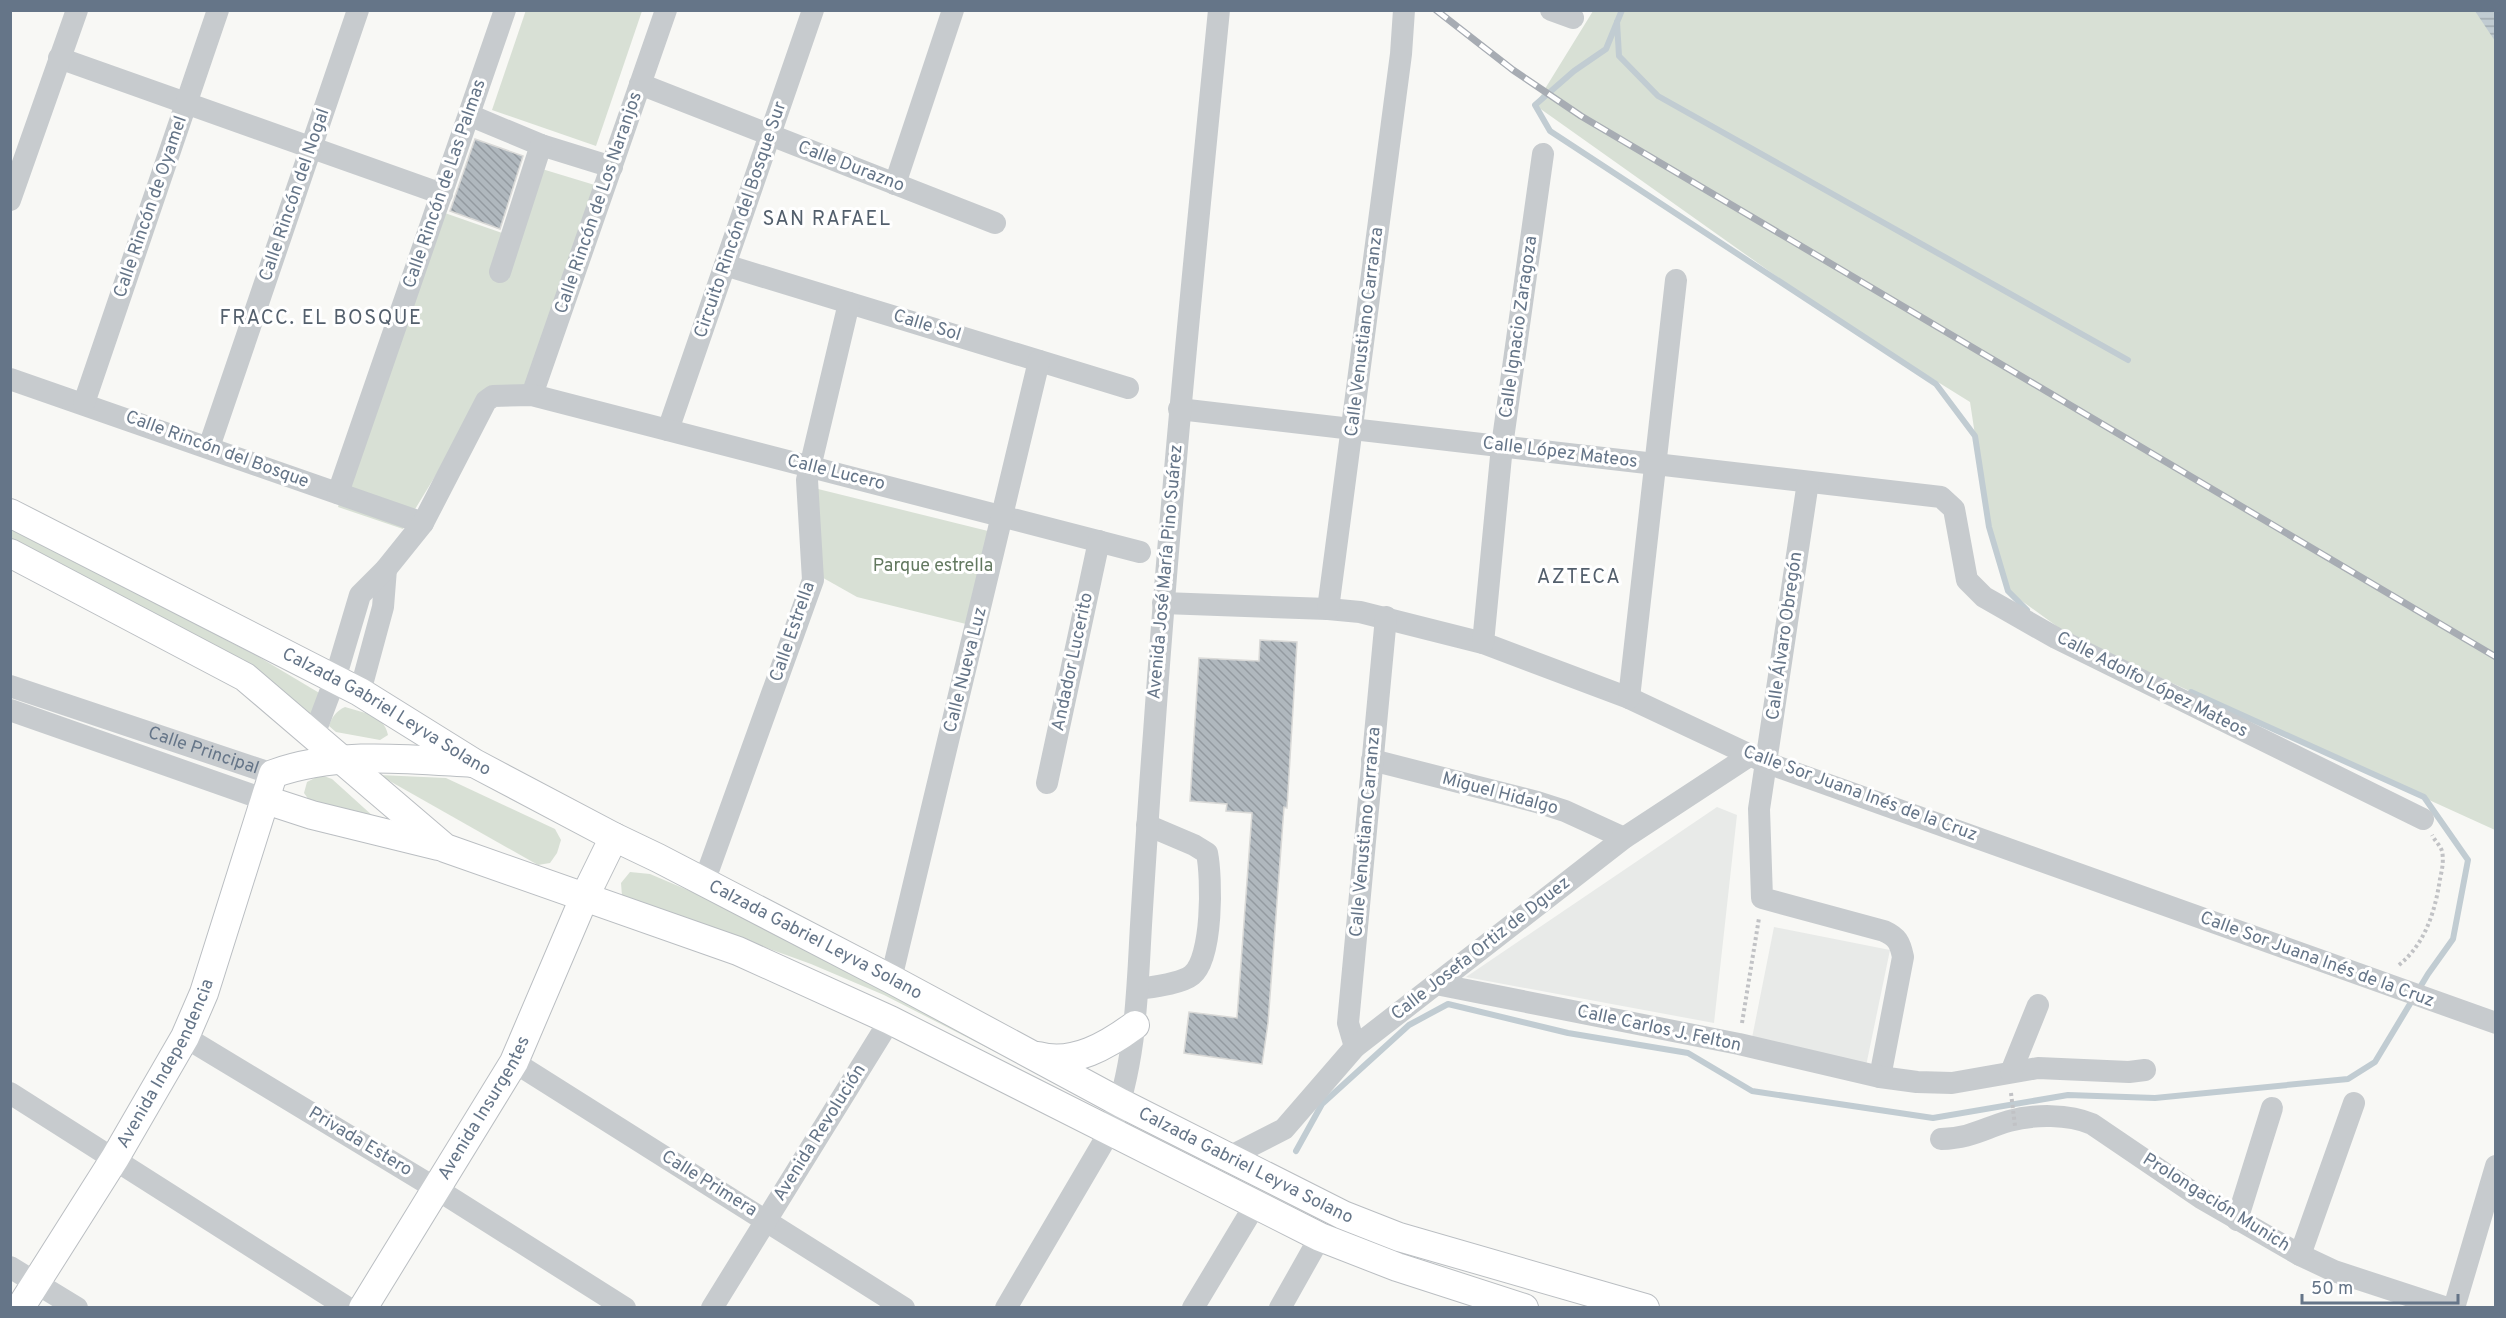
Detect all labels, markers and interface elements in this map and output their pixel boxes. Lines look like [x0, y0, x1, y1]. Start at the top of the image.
street label: Calle Rincón de Las Palmas [398, 76, 492, 292]
street label: Calle Rincón de Los Naranjos [550, 89, 648, 317]
street label: Circuito Rincón del Bosque Sur [690, 99, 792, 341]
street label: Calle Rincón del Nogal [255, 106, 335, 284]
street label: Calle Rincón de Oyamel [109, 113, 193, 301]
street label: Calle Durazno [794, 136, 908, 198]
district label: SAN RAFAEL [762, 207, 892, 233]
street label: Calle Venustiano Carranza [1341, 226, 1389, 438]
street label: Calle Ignacio Zaragoza [1495, 234, 1543, 420]
street label: Calle Sol [890, 305, 964, 347]
district label: FRACC. EL BOSQUE [219, 306, 423, 332]
street label: Calle Rincón del Bosque [122, 406, 312, 494]
street label: Calle López Mateos [1481, 432, 1639, 474]
street label: Avenida José María Pino Suárez [1143, 444, 1189, 700]
street label: Calle Lucero [785, 450, 887, 496]
street label: Calle Álvaro Obregón [1760, 550, 1808, 722]
park label: Parque estrella [873, 555, 993, 578]
district label: AZTECA [1537, 565, 1621, 591]
street label: Calle Estrella [765, 579, 821, 685]
street label: Andador Lucerito [1047, 591, 1099, 733]
street label: Calle Nueva Luz [939, 605, 993, 735]
street label: Calle Adolfo López Mateos [2052, 627, 2252, 743]
street label: Calzada Gabriel Leyva Solano [278, 643, 495, 781]
street label: Calle Principal [145, 721, 262, 780]
street label: Calle Venustiano Carranza [1345, 726, 1387, 938]
street label: Calle Sor Juana Inés de la Cruz [1740, 741, 1980, 847]
street label: Miguel Hidalgo [1439, 767, 1561, 821]
street label: Calle Josefa Ortiz de Dguez [1387, 872, 1575, 1026]
street label: Calzada Gabriel Leyva Solano [705, 875, 926, 1005]
street label: Calle Sor Juana Inés de la Cruz [2197, 907, 2437, 1013]
street label: Avenida Independencia [112, 976, 219, 1152]
street label: Calle Carlos J. Felton [1575, 1000, 1743, 1058]
street label: Avenida Insurgentes [433, 1033, 535, 1184]
street label: Avenida Revolución [769, 1060, 871, 1206]
street label: Privada Estero [304, 1102, 416, 1182]
street label: Calzada Gabriel Leyva Solano [1134, 1102, 1356, 1229]
street label: Calle Primera [657, 1145, 761, 1223]
street label: Prolongación Munich [2138, 1148, 2294, 1258]
scale bar [2302, 1267, 2458, 1305]
text: 50 m [2311, 1278, 2353, 1301]

